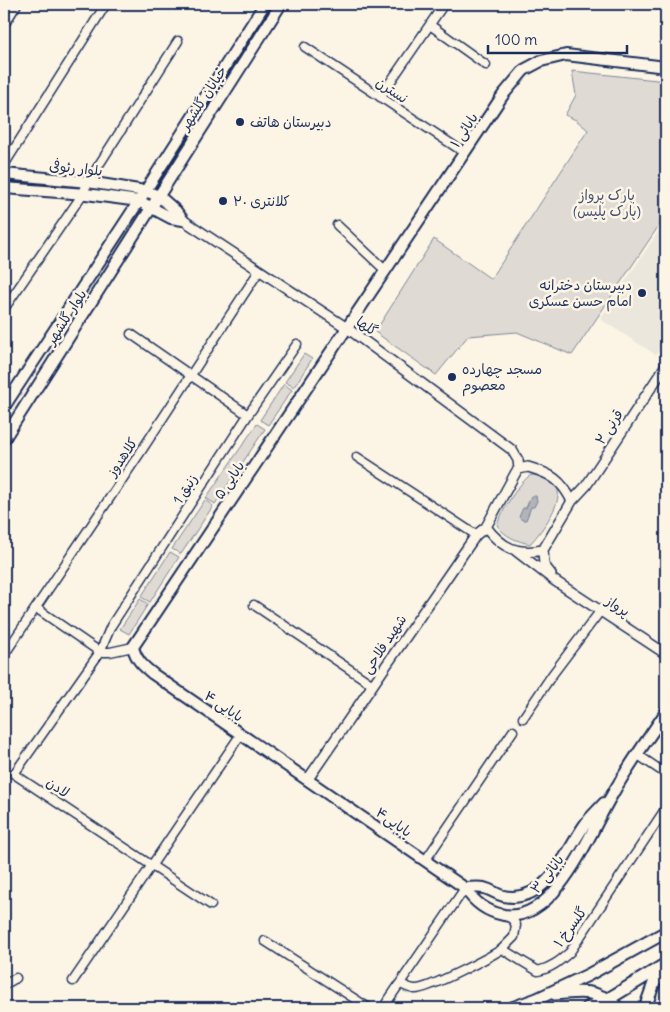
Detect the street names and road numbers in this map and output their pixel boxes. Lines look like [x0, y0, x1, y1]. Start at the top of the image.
street label: خیابان گلشهر [175, 62, 231, 135]
street label: نسترن [373, 73, 411, 107]
street label: بابائی ۱ [446, 109, 482, 151]
street label: بلوار رئوفی [48, 156, 104, 180]
street label: بلوار گلشهر [41, 286, 91, 349]
street label: گلها [353, 312, 381, 340]
street label: قرنی ۲ [591, 406, 627, 448]
street label: کلاهدوز [102, 434, 141, 481]
street label: ۵ بابایی [210, 457, 248, 503]
street label: زنبق 1 [169, 471, 201, 507]
street label: پرواز [601, 591, 633, 621]
street label: شهید فلاحی [358, 611, 410, 677]
street label: بابایی ۴ [201, 686, 247, 726]
street label: لادن [43, 773, 73, 801]
street label: بابایی۴ [372, 803, 416, 841]
street label: بابائی ۳ [526, 851, 568, 897]
street label: گلسرخ ۱ [549, 903, 591, 951]

